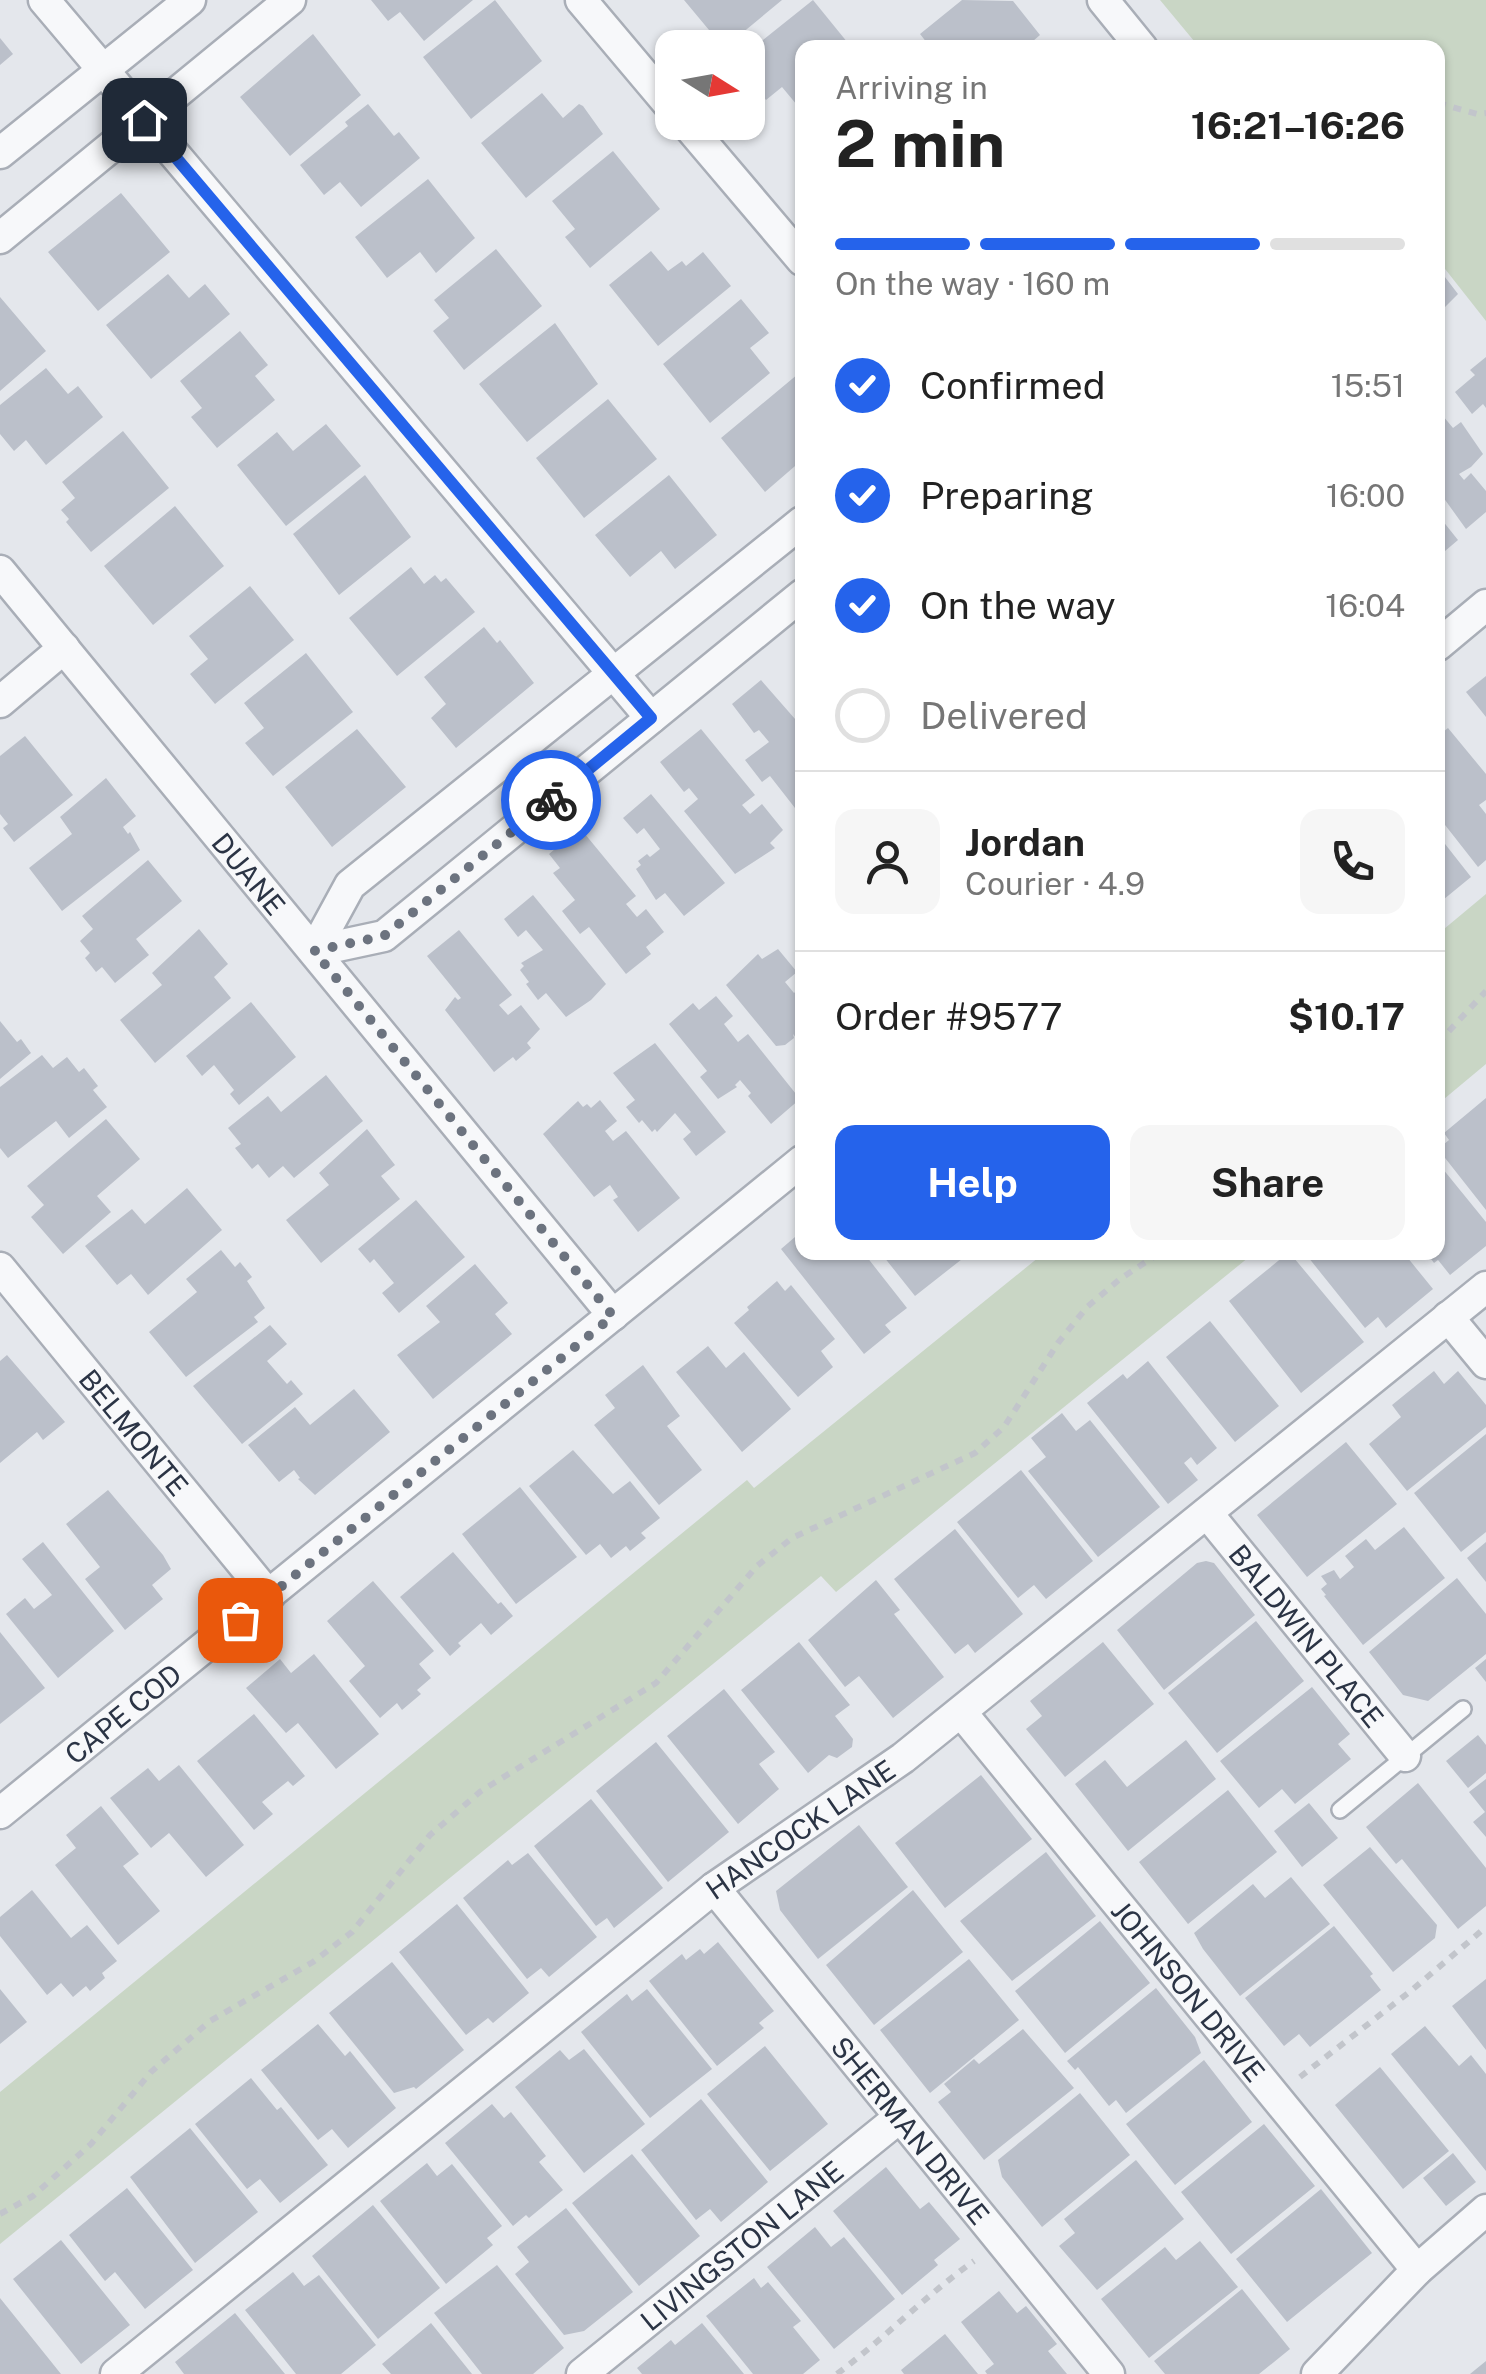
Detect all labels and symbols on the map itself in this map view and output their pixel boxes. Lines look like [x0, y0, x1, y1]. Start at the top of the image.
north arrow [655, 30, 765, 140]
pin [102, 78, 187, 163]
courier [501, 750, 601, 850]
street label: DUANE [206, 826, 293, 921]
street label: BELMONTE [73, 1362, 196, 1502]
street label: BALDWIN PLACE [1223, 1537, 1391, 1734]
pin [198, 1578, 283, 1663]
street label: CAPE COD [58, 1656, 187, 1770]
street label: HANCOCK LANE [699, 1752, 901, 1905]
street label: JOHNSON DRIVE [1105, 1894, 1272, 2088]
street label: SHERMAN DRIVE [825, 2030, 997, 2230]
street label: LIVINGSTON LANE [634, 2154, 849, 2337]

